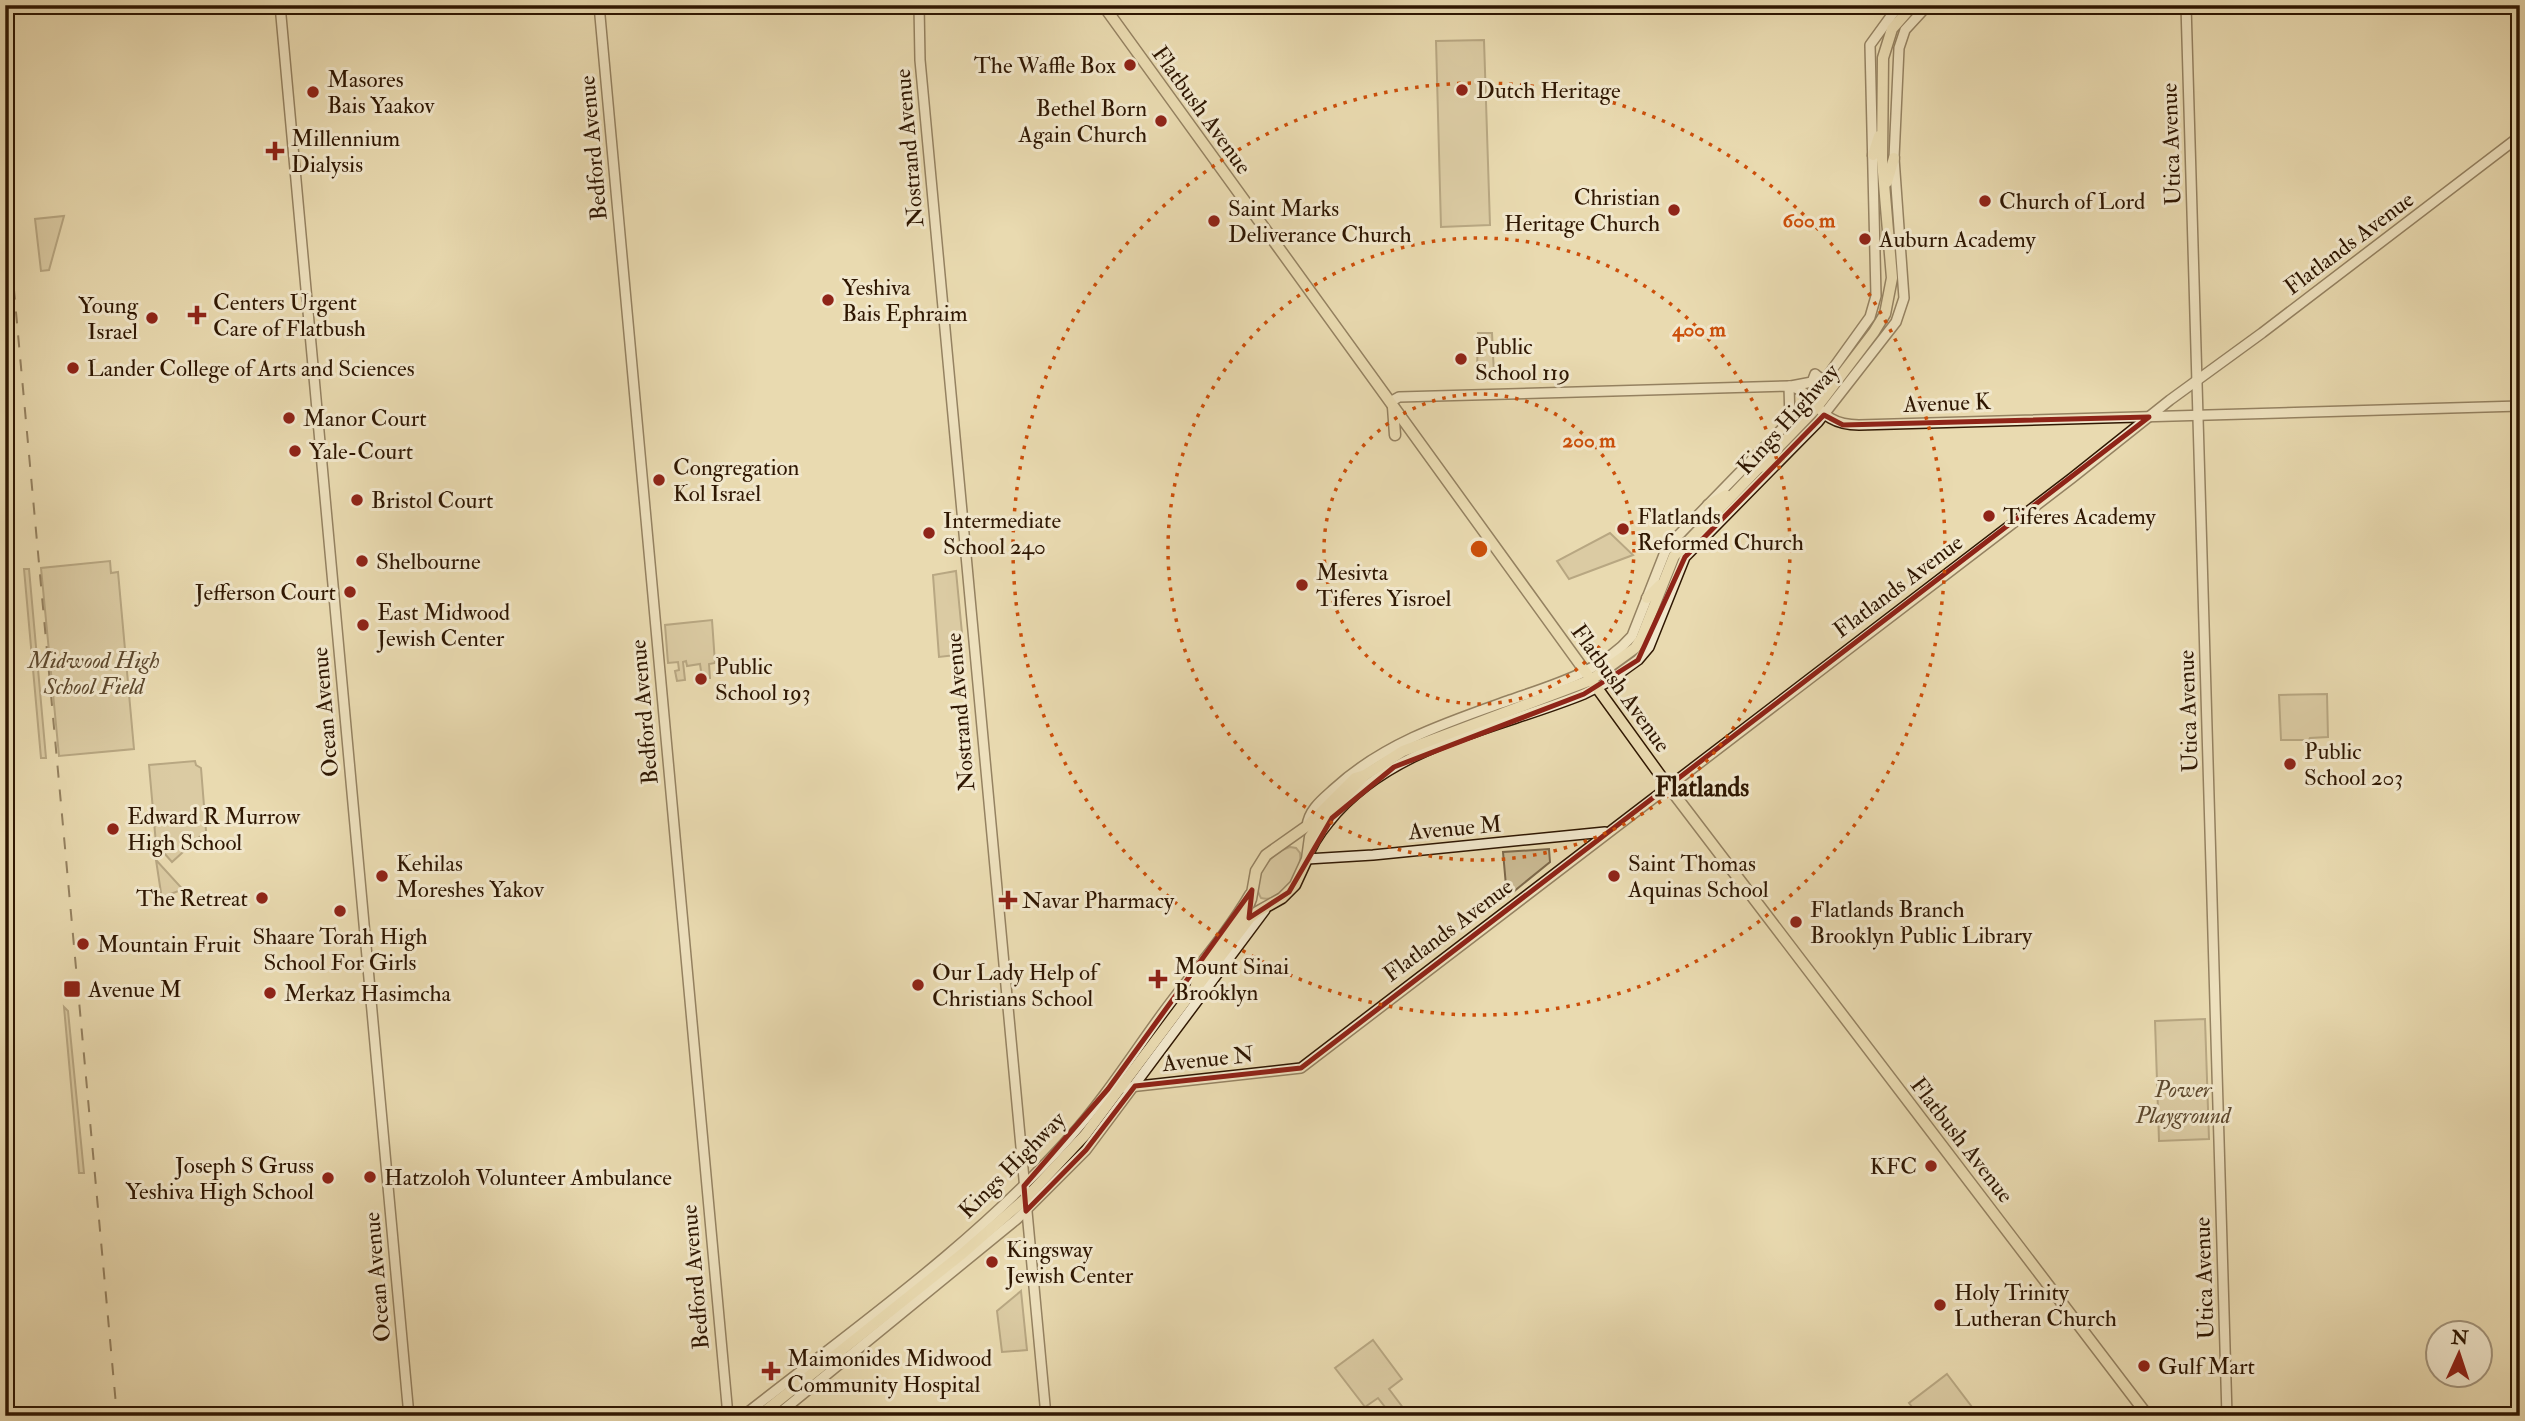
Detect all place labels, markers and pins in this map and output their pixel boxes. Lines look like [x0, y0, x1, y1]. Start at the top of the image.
place label: The Waffle Box [974, 51, 1116, 80]
marker: The Waffle Box [1122, 57, 1138, 73]
place label: Masores Bais Yaakov [327, 65, 436, 120]
place label: Dutch Heritage [1476, 76, 1621, 105]
marker: Dutch Heritage [1454, 82, 1470, 98]
marker: Masores Bais Yaakov [305, 84, 321, 100]
place label: Bethel Born Again Church [1017, 94, 1147, 149]
marker: Bethel Born Again Church [1153, 113, 1169, 129]
place label: Millennium Dialysis [291, 124, 400, 179]
marker: Millennium Dialysis [265, 141, 285, 161]
place label: Christian Heritage Church [1504, 183, 1660, 238]
place label: Church of Lord [1999, 187, 2145, 216]
marker: Church of Lord [1977, 193, 1993, 209]
place label: Saint Marks Deliverance Church [1228, 194, 1412, 249]
marker: Christian Heritage Church [1666, 202, 1682, 218]
marker: Saint Marks Deliverance Church [1206, 213, 1222, 229]
place label: Auburn Academy [1878, 225, 2036, 254]
marker: Auburn Academy [1857, 231, 1873, 247]
place label: Yeshiva Bais Ephraim [842, 273, 968, 329]
place label: Centers Urgent Care of Flatbush [213, 288, 366, 343]
place label: Young Israel [78, 291, 139, 346]
marker: Yeshiva Bais Ephraim [820, 292, 836, 308]
marker: Centers Urgent Care of Flatbush [187, 305, 207, 325]
marker: Young Israel [144, 310, 160, 326]
place label: Public School 119 [1475, 332, 1570, 387]
marker: Public School 119 [1453, 351, 1469, 367]
place label: Lander College of Arts and Sciences [87, 354, 415, 383]
marker: Lander College of Arts and Sciences [65, 360, 81, 376]
place label: Manor Court [303, 404, 427, 433]
marker: Manor Court [281, 410, 297, 426]
place label: Yale-Court [309, 437, 413, 466]
marker: Yale-Court [287, 443, 303, 459]
place label: Congregation Kol Israel [673, 453, 800, 508]
marker: Congregation Kol Israel [651, 472, 667, 488]
place label: Bristol Court [371, 486, 493, 515]
marker: Bristol Court [349, 492, 365, 508]
place label: Flatlands Reformed Church [1637, 502, 1804, 557]
place label: Tiferes Academy [2003, 502, 2156, 531]
place label: Intermediate School 240 [943, 506, 1061, 561]
marker: Tiferes Academy [1981, 508, 1997, 524]
marker: Flatlands Reformed Church [1615, 521, 1631, 537]
marker: Intermediate School 240 [921, 525, 937, 541]
centre of rings [1467, 537, 1491, 561]
place label: Shelbourne [376, 547, 481, 576]
marker: Shelbourne [354, 553, 370, 569]
place label: Mesivta Tiferes Yisroel [1316, 558, 1452, 613]
marker: Mesivta Tiferes Yisroel [1294, 577, 1310, 593]
place label: Jefferson Court [194, 578, 336, 607]
marker: Jefferson Court [342, 584, 358, 600]
place label: East Midwood Jewish Center [376, 598, 510, 653]
marker: East Midwood Jewish Center [355, 617, 371, 633]
place label: Public School 193 [715, 652, 811, 707]
marker: Public School 193 [693, 671, 709, 687]
place label: Public School 203 [2304, 737, 2403, 792]
marker: Public School 203 [2282, 756, 2298, 772]
place label: Edward R Murrow High School [127, 802, 301, 857]
marker: Edward R Murrow High School [105, 821, 121, 837]
place label: Kehilas Moreshes Yakov [396, 849, 545, 904]
place label: Saint Thomas Aquinas School [1627, 849, 1769, 904]
marker: Kehilas Moreshes Yakov [374, 868, 390, 884]
marker: Saint Thomas Aquinas School [1606, 868, 1622, 884]
place label: The Retreat [136, 884, 248, 913]
place label: Navar Pharmacy [1022, 886, 1175, 915]
marker: The Retreat [254, 890, 270, 906]
marker: Navar Pharmacy [1000, 892, 1016, 908]
place label: Flatlands Branch Brooklyn Public Library [1810, 895, 2033, 950]
marker: Shaare Torah High School For Girls [332, 903, 348, 919]
marker: Flatlands Branch Brooklyn Public Library [1788, 914, 1804, 930]
place label: Shaare Torah High School For Girls [252, 922, 428, 977]
place label: Mountain Fruit [97, 930, 241, 959]
marker: Mountain Fruit [75, 936, 91, 952]
place label: Mount Sinai Brooklyn [1174, 952, 1289, 1007]
place label: Our Lady Help of Christians School [932, 958, 1101, 1013]
marker: Mount Sinai Brooklyn [1148, 969, 1168, 989]
place label: Avenue M [87, 975, 182, 1004]
marker: Our Lady Help of Christians School [910, 977, 926, 993]
marker: Avenue M [62, 979, 82, 999]
place label: Merkaz Hasimcha [284, 979, 452, 1008]
marker: Merkaz Hasimcha [262, 985, 278, 1001]
place label: Joseph S Gruss Yeshiva High School [125, 1151, 314, 1206]
place label: KFC [1870, 1152, 1917, 1181]
marker: KFC [1923, 1158, 1939, 1174]
place label: Hatzoloh Volunteer Ambulance [384, 1163, 672, 1192]
marker: Hatzoloh Volunteer Ambulance [362, 1169, 378, 1185]
marker: Joseph S Gruss Yeshiva High School [320, 1170, 336, 1186]
place label: Kingsway Jewish Center [1005, 1235, 1134, 1290]
marker: Kingsway Jewish Center [984, 1254, 1000, 1270]
place label: Holy Trinity Lutheran Church [1954, 1278, 2117, 1333]
marker: Holy Trinity Lutheran Church [1932, 1297, 1948, 1313]
place label: Maimonides Midwood Community Hospital [787, 1344, 992, 1400]
place label: Gulf Mart [2158, 1352, 2255, 1381]
marker: Gulf Mart [2136, 1358, 2152, 1374]
marker: Maimonides Midwood Community Hospital [761, 1361, 781, 1381]

